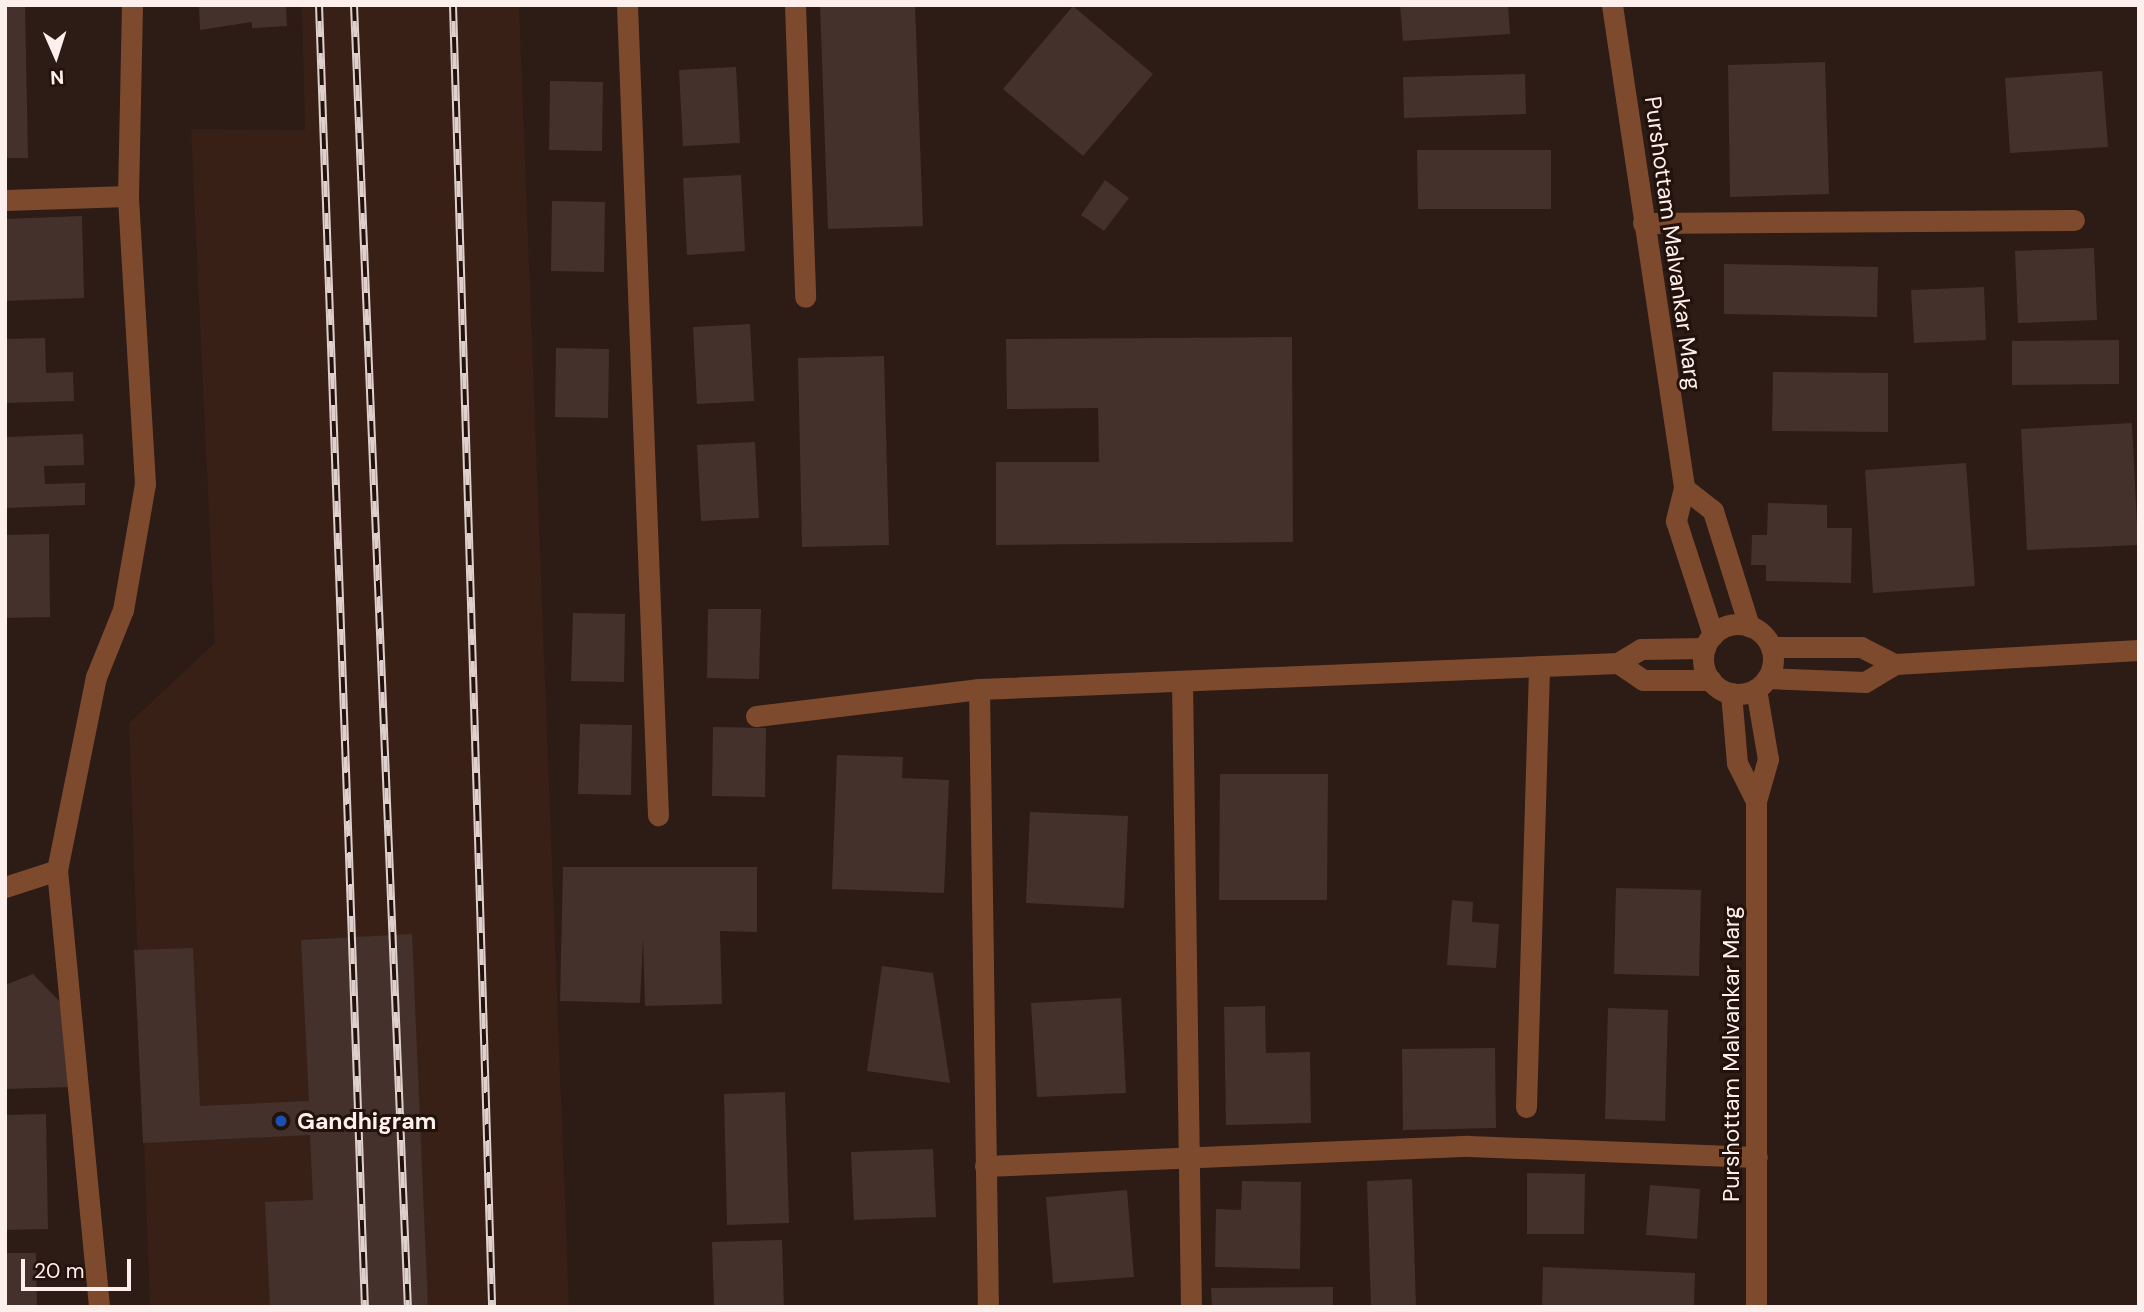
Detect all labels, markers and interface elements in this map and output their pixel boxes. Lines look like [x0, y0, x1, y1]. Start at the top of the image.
north arrow [21, 21, 91, 91]
text: N [50, 65, 65, 90]
street label: Purshottam Malvankar Marg [1639, 95, 1707, 391]
street label: Purshottam Malvankar Marg [1717, 906, 1745, 1202]
place label: Gandhigram [297, 1107, 436, 1135]
marker: Gandhigram [271, 1111, 291, 1131]
scale bar [24, 1246, 135, 1290]
text: 20 m [34, 1257, 85, 1285]

